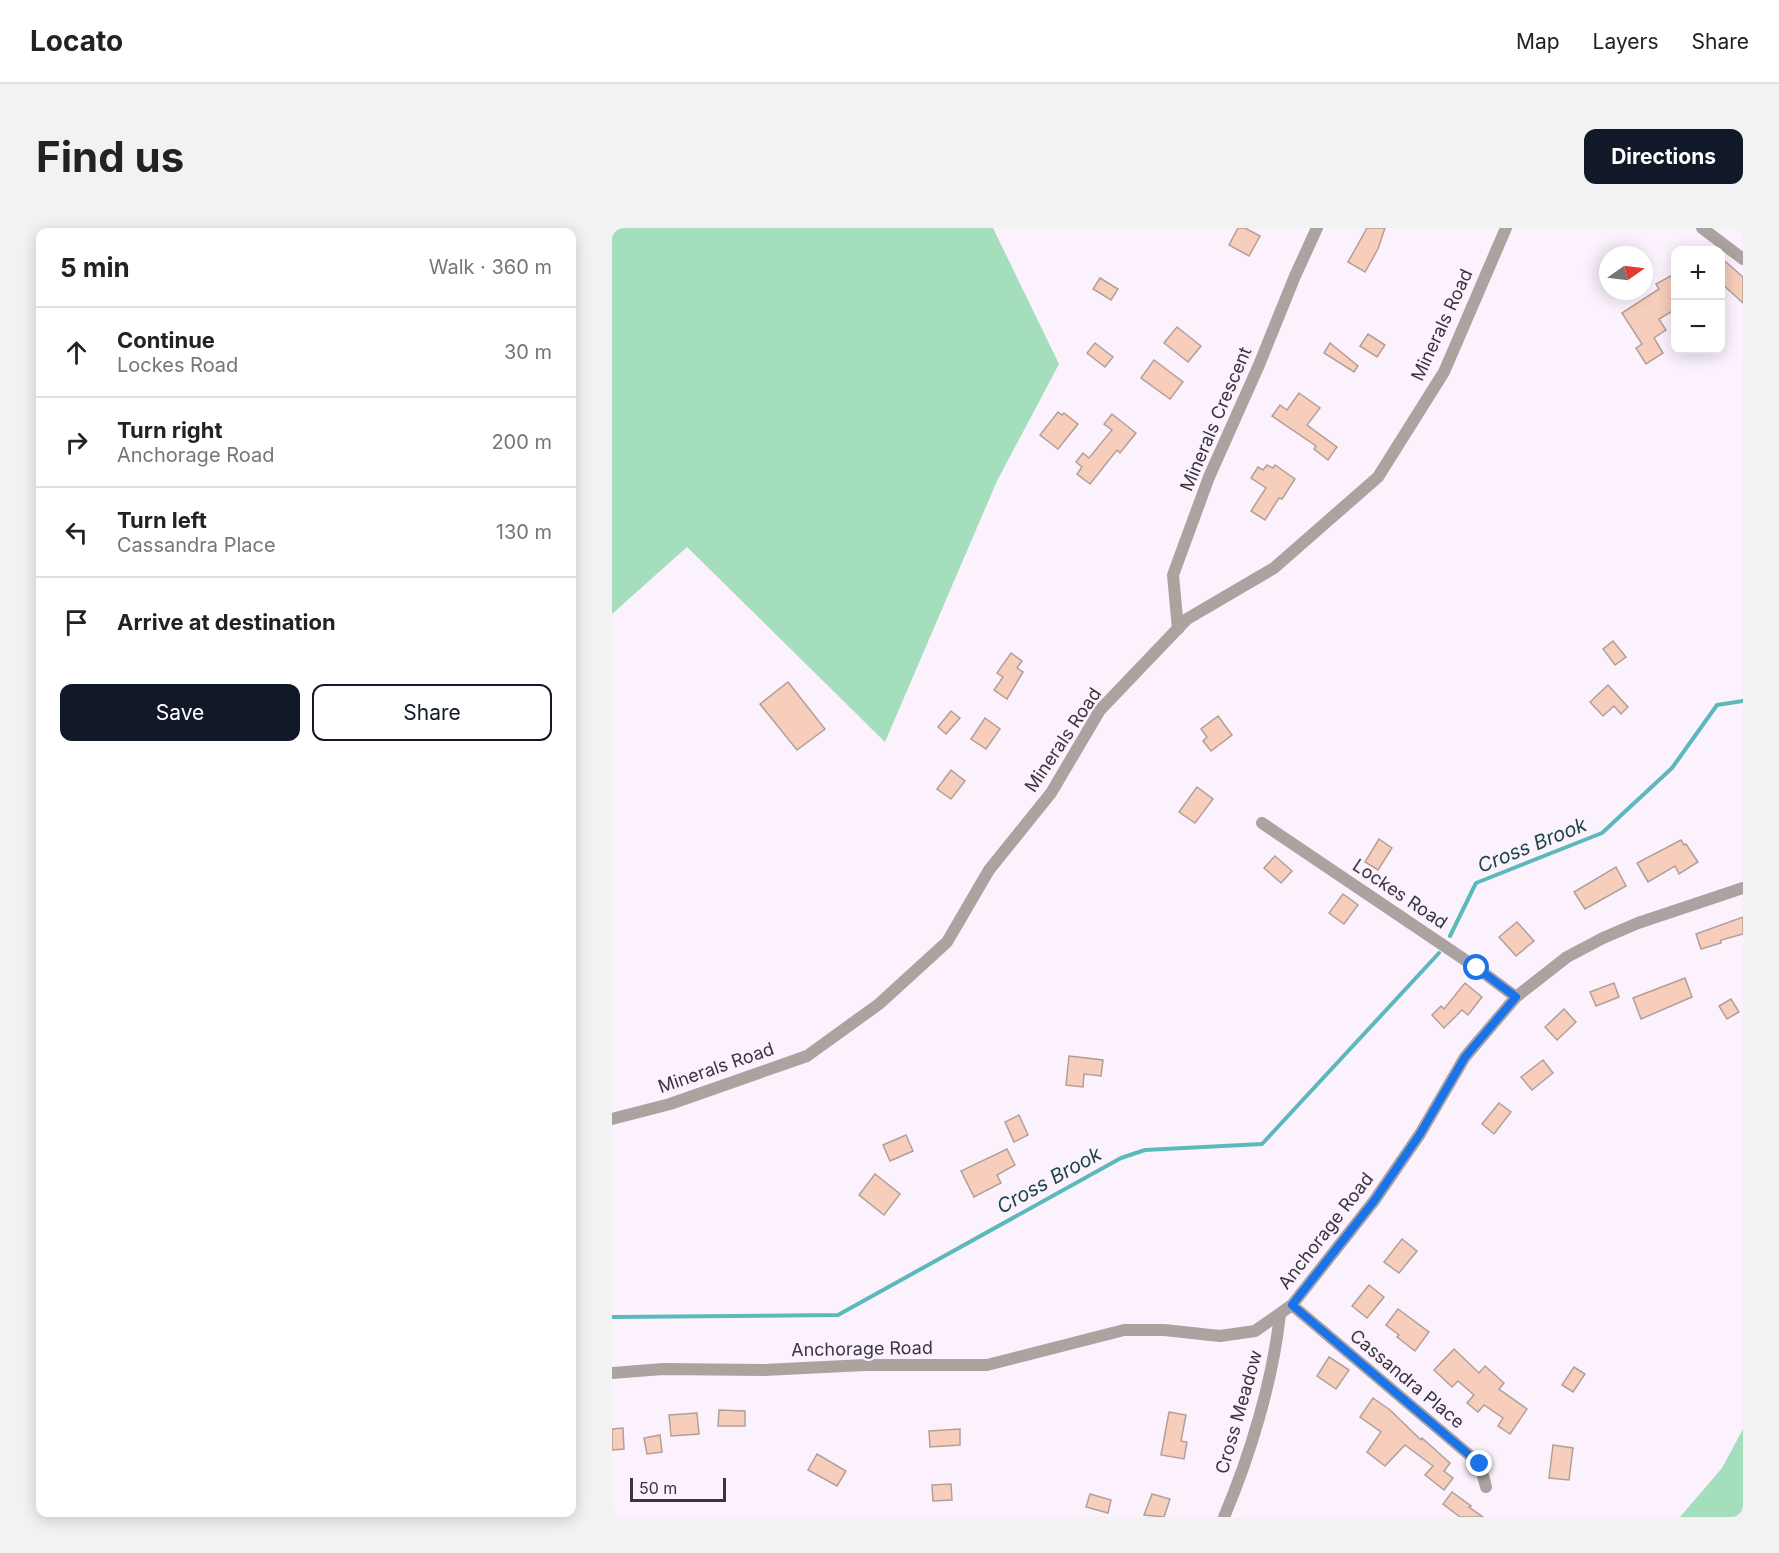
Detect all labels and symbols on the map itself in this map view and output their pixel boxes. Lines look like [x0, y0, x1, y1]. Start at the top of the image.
north arrow [1599, 246, 1653, 300]
street label: Minerals Road [1406, 266, 1477, 384]
street label: Minerals Crescent [1176, 344, 1255, 494]
street label: Minerals Road [1020, 684, 1105, 796]
water label: Cross Brook [1474, 812, 1591, 878]
street label: Lockes Road [1349, 854, 1451, 933]
route start [1463, 954, 1489, 980]
street label: Minerals Road [655, 1038, 776, 1097]
water label: Cross Brook [993, 1141, 1106, 1219]
street label: Anchorage Road [1274, 1168, 1377, 1293]
street label: Cassandra Place [1346, 1325, 1469, 1433]
street label: Anchorage Road [791, 1337, 933, 1360]
street label: Cross Meadow [1211, 1347, 1266, 1476]
route end [1466, 1450, 1492, 1476]
scale bar [630, 1475, 726, 1502]

